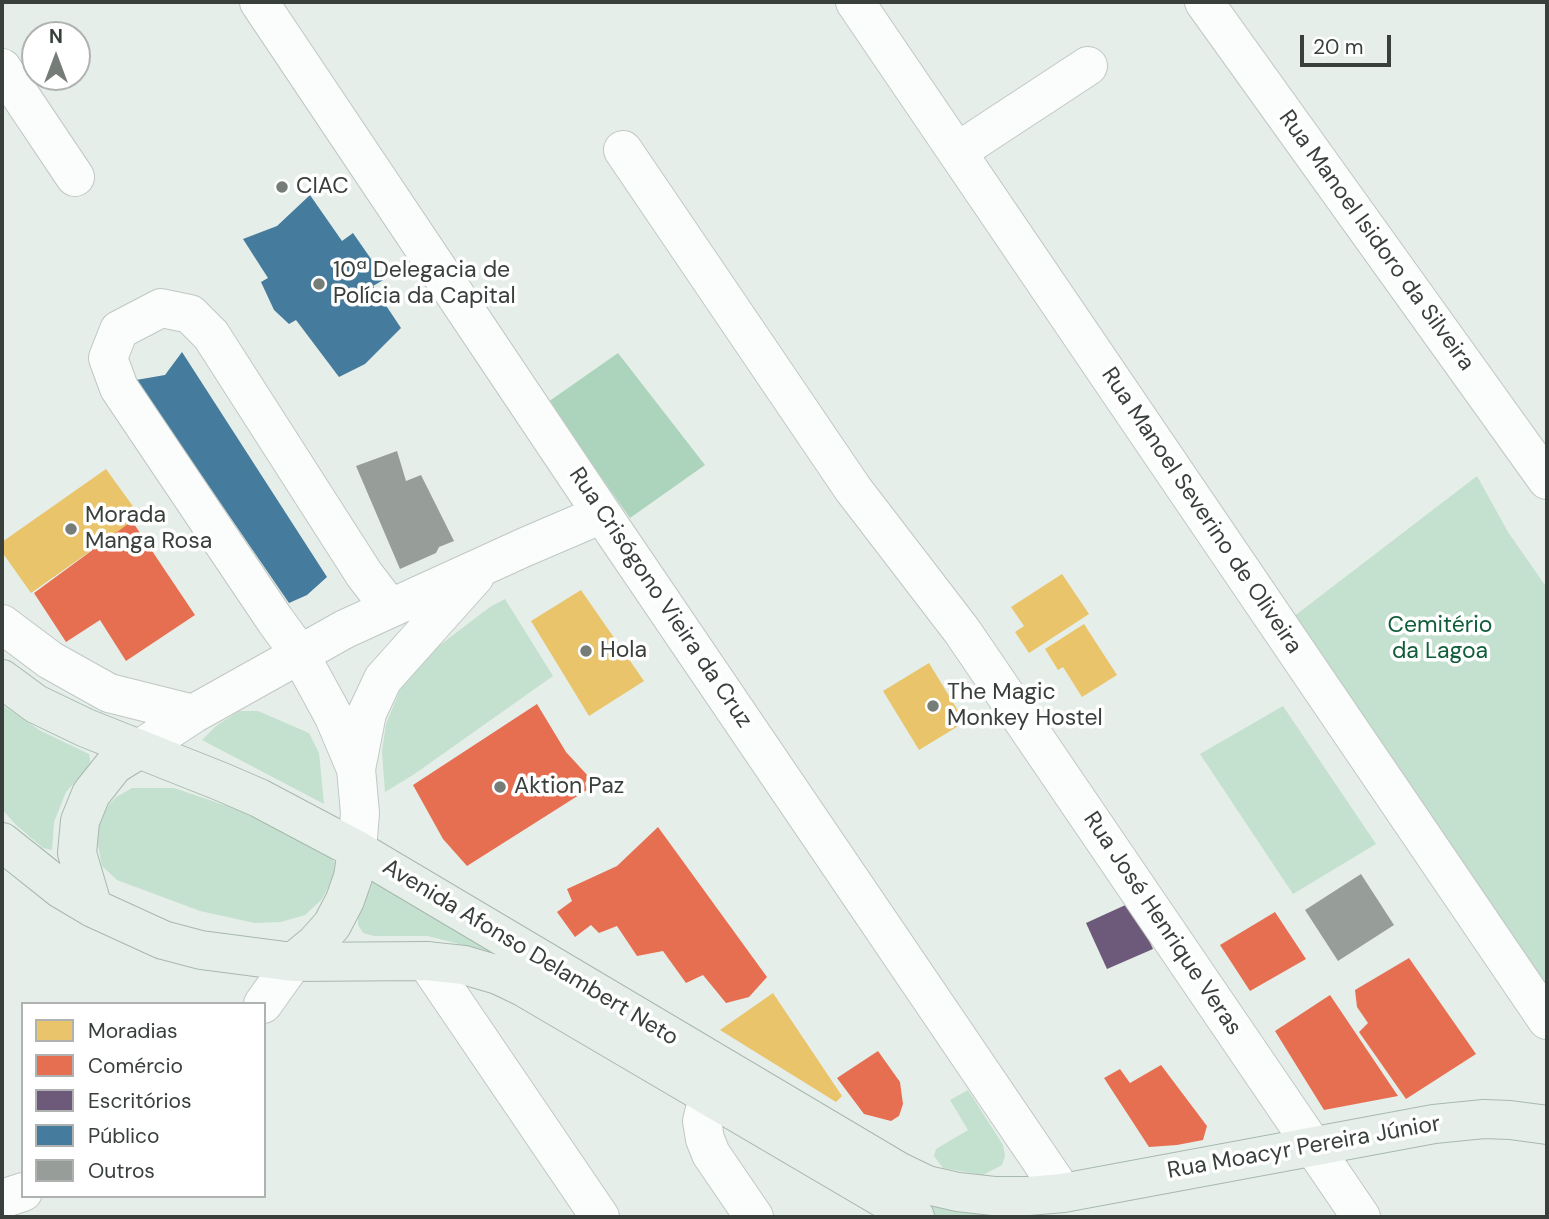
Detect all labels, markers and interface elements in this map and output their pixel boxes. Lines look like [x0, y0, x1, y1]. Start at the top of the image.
north arrow [21, 21, 91, 91]
scale bar [1304, 21, 1395, 65]
text: N [49, 24, 63, 49]
text: 20 m [1313, 33, 1364, 61]
street label: Rua Manoel Isidoro da Silveira [1272, 105, 1480, 377]
place label: CIAC [296, 173, 349, 201]
marker: CIAC [274, 179, 290, 195]
place label: 10ª Delegacia de Polícia da Capital [333, 257, 516, 311]
marker: 10ª Delegacia de Polícia da Capital [311, 276, 327, 292]
street label: Rua Manoel Severino de Oliveira [1095, 363, 1307, 659]
street label: Rua Crisógono Vieira da Cruz [562, 463, 758, 733]
place label: Morada Manga Rosa [85, 502, 212, 556]
marker: Morada Manga Rosa [63, 521, 79, 537]
park label: Cemitério da Lagoa [1388, 612, 1492, 666]
place label: Hola [600, 637, 647, 665]
marker: Hola [578, 643, 594, 659]
place label: The Magic Monkey Hostel [947, 679, 1103, 733]
marker: The Magic Monkey Hostel [925, 698, 941, 714]
place label: Aktion Paz [514, 773, 624, 801]
marker: Aktion Paz [492, 779, 508, 795]
street label: Rua José Henrique Veras [1077, 807, 1247, 1041]
street label: Avenida Afonso Delambert Neto [377, 854, 683, 1052]
legend [21, 1002, 266, 1198]
text: Moradias [88, 1017, 177, 1045]
text: Comércio [88, 1052, 183, 1080]
text: Escritórios [88, 1087, 191, 1115]
street label: Rua Moacyr Pereira Júnior [1165, 1110, 1443, 1186]
text: Público [88, 1122, 160, 1150]
text: Outros [88, 1157, 155, 1185]

